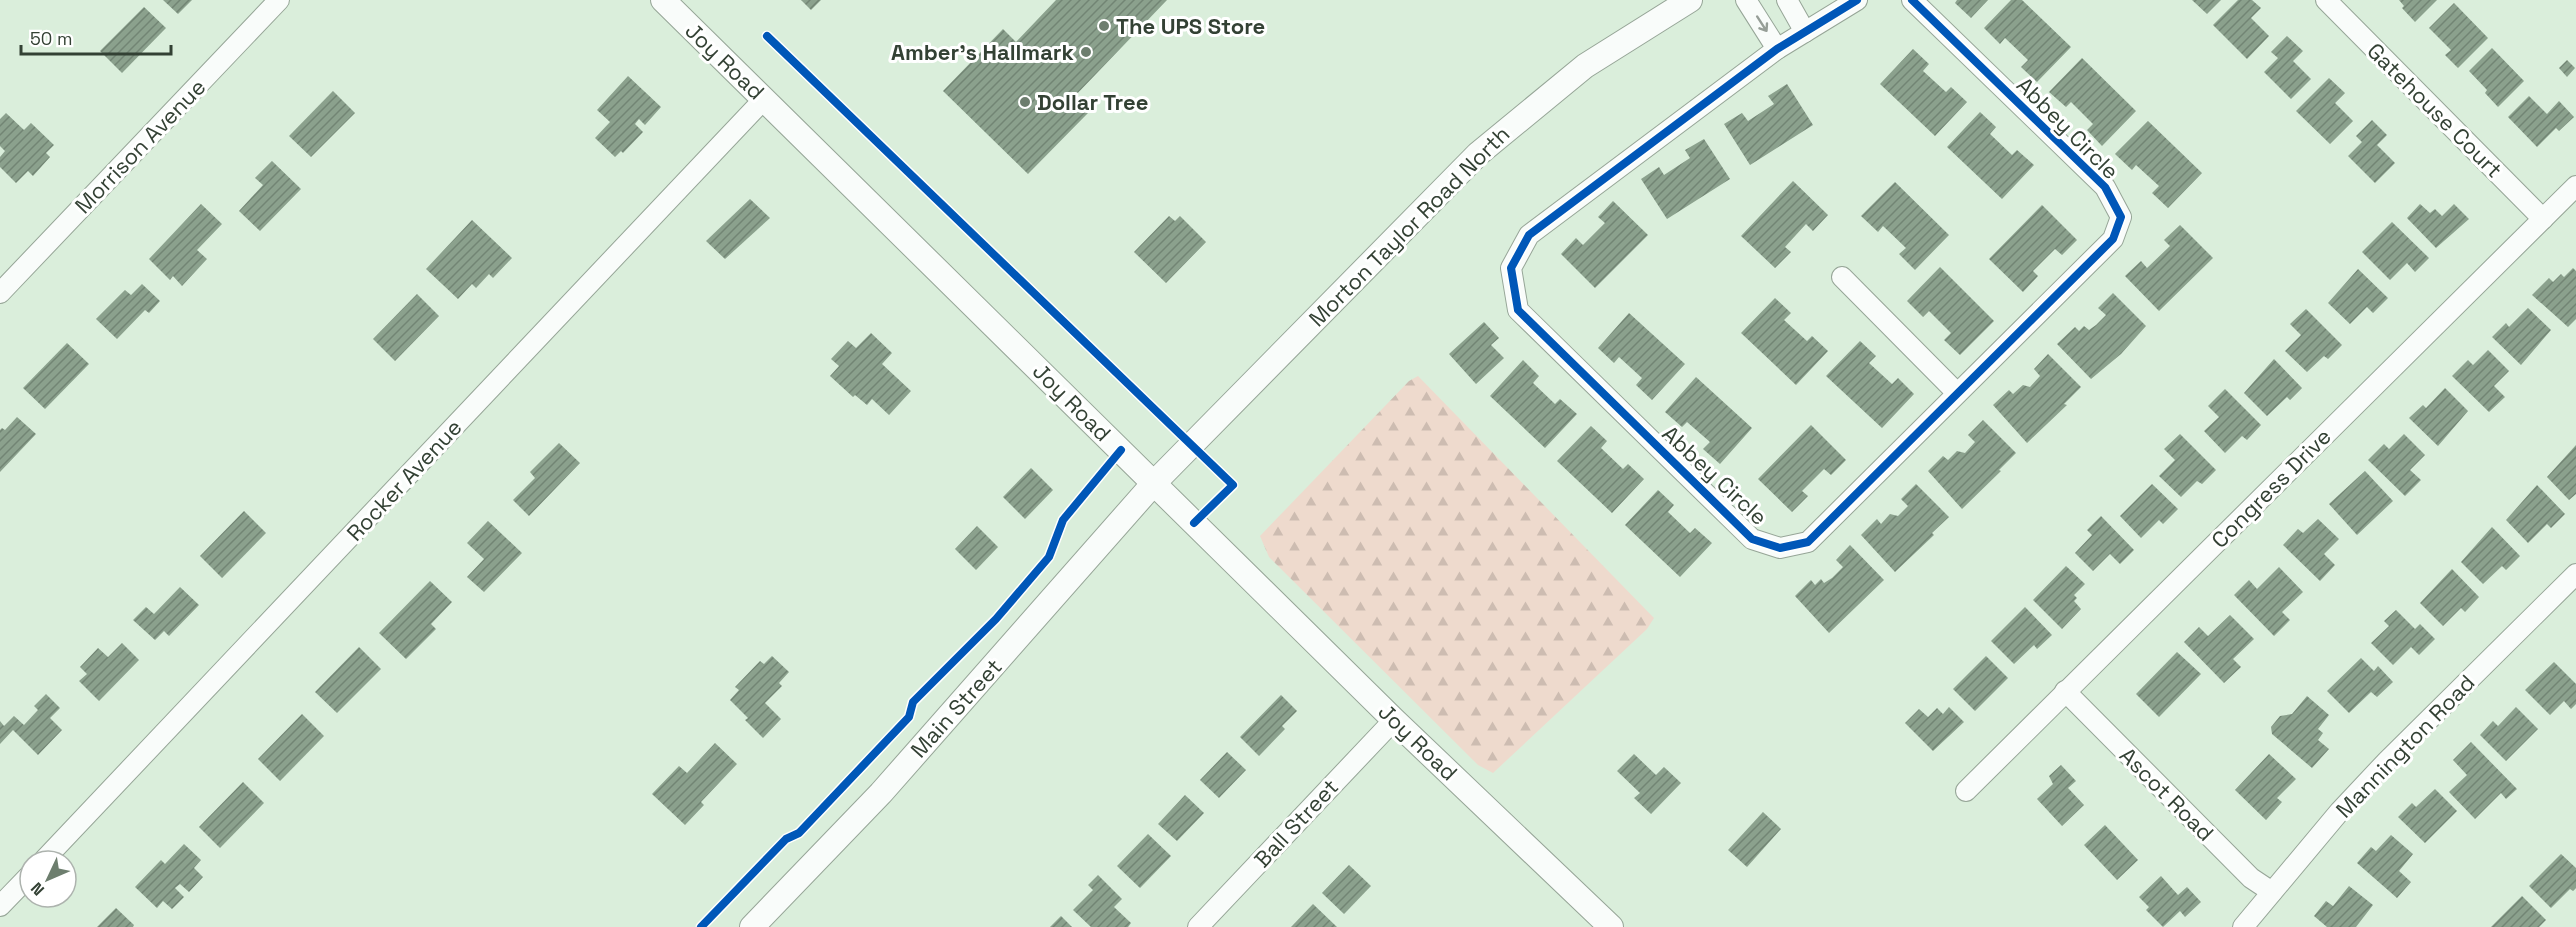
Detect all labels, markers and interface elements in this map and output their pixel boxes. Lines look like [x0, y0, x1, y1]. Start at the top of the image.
place label: The UPS Store [1116, 12, 1265, 40]
one-way arrow [1756, 15, 1768, 32]
street label: Joy Road [680, 16, 770, 106]
scale bar [21, 18, 171, 56]
marker: The UPS Store [1097, 19, 1111, 33]
text: 50 m [30, 27, 72, 50]
street label: Gatehouse Court [2362, 37, 2508, 183]
place label: Amber's Hallmark [891, 38, 1075, 66]
marker: Amber's Hallmark [1079, 45, 1093, 59]
street label: Abbey Circle [2011, 71, 2125, 185]
street label: Morrison Avenue [69, 73, 211, 219]
place label: Dollar Tree [1037, 88, 1148, 116]
marker: Dollar Tree [1018, 95, 1032, 109]
street label: Morton Taylor Road North [1303, 120, 1515, 332]
street label: Joy Road [1027, 357, 1117, 447]
street label: Rocker Avenue [340, 413, 468, 547]
street label: Abbey Circle [1657, 419, 1773, 531]
street label: Congress Drive [2205, 422, 2337, 554]
street label: Main Street [904, 653, 1008, 763]
street label: Mannington Road [2330, 669, 2480, 823]
street label: Joy Road [1373, 697, 1463, 787]
street label: Ascot Road [2114, 741, 2220, 847]
street label: Ball Street [1248, 773, 1344, 873]
north arrow [18, 849, 78, 909]
text: N [26, 878, 49, 900]

